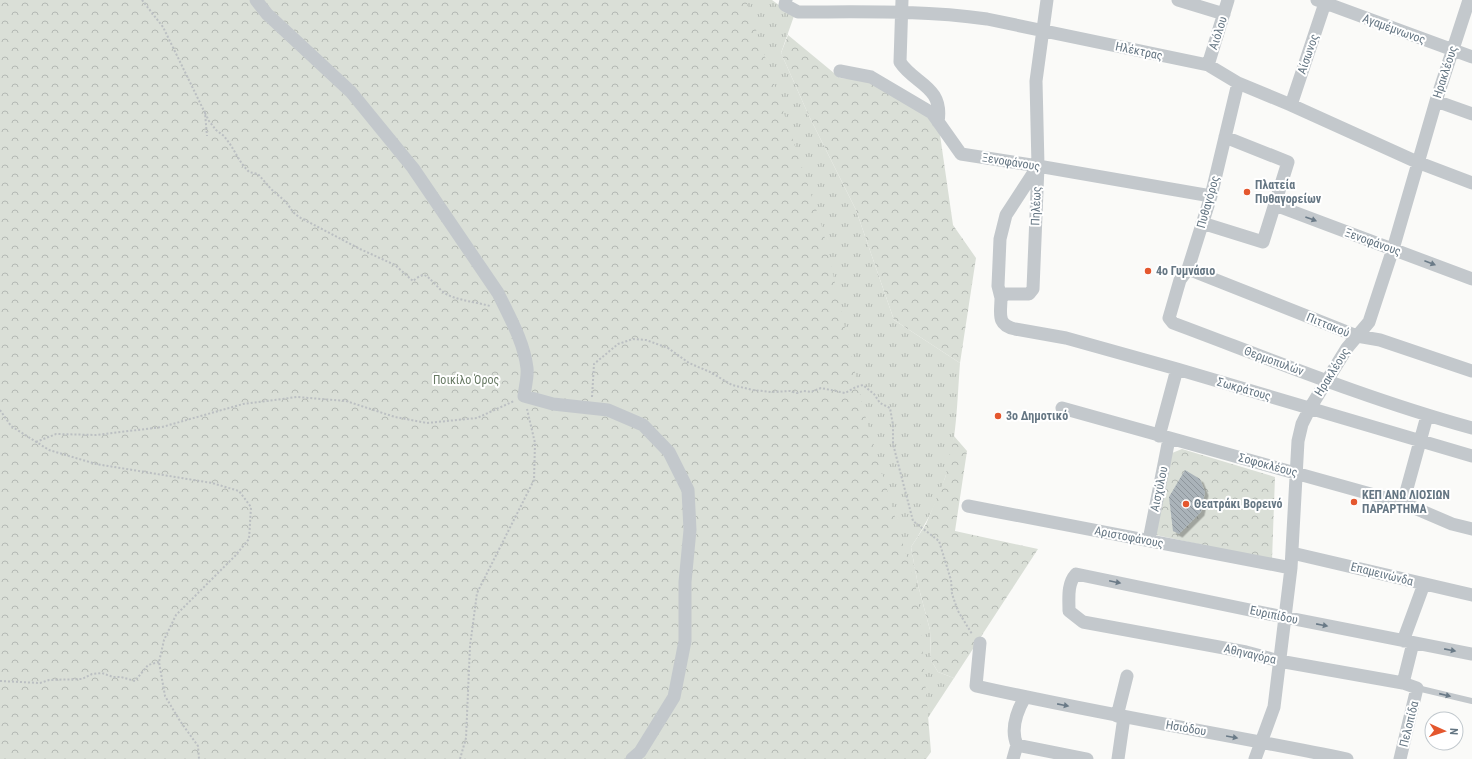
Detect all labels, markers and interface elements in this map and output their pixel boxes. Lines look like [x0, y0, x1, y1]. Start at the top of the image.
street label: Αγαμέμνωνος [1361, 11, 1428, 47]
street label: Αιόλου [1206, 14, 1230, 51]
street label: Αίσωνος [1295, 32, 1322, 76]
street label: Ηλέκτρας [1114, 39, 1164, 63]
street label: Ηρακλέους [1430, 44, 1460, 100]
street label: Ξενοφάνους [981, 151, 1041, 174]
street label: Πυθαγόρος [1194, 174, 1222, 230]
place label: Πλατεία Πυθαγορείων [1255, 178, 1322, 206]
street label: Πηλέως [1028, 186, 1044, 226]
marker: Πλατεία Πυθαγορείων [1242, 187, 1252, 197]
one-way arrow [1306, 216, 1318, 222]
street label: Ξενοφάνους [1343, 225, 1403, 259]
one-way arrow [1424, 260, 1436, 266]
place label: 4ο Γυμνάσιο [1156, 264, 1215, 278]
marker: 4ο Γυμνάσιο [1143, 266, 1153, 276]
street label: Πιττακού [1304, 310, 1352, 340]
street label: Θερμοπυλών [1242, 344, 1306, 378]
street label: Ηρακλέους [1312, 345, 1352, 399]
park label: Ποικίλο Όρος [433, 373, 499, 387]
street label: Σωκράτους [1216, 375, 1273, 403]
place label: 3ο Δημοτικό [1006, 409, 1068, 423]
marker: 3ο Δημοτικό [993, 411, 1003, 421]
street label: Σοφοκλέους [1237, 450, 1299, 480]
street label: Αισχύλου [1147, 465, 1171, 513]
place label: ΚΕΠ ΑΝΩ ΛΙΟΣΙΩΝ ΠΑΡΑΡΤΗΜΑ [1362, 488, 1450, 516]
place label: Θεατράκι Βορεινό [1194, 497, 1283, 511]
marker: ΚΕΠ ΑΝΩ ΛΙΟΣΙΩΝ ΠΑΡΑΡΤΗΜΑ [1349, 497, 1359, 507]
marker: Θεατράκι Βορεινό [1181, 499, 1191, 509]
street label: Αριστοφάνους [1093, 523, 1165, 551]
street label: Επαμεινώνδα [1349, 559, 1415, 589]
one-way arrow [1109, 579, 1121, 585]
street label: Ευριπίδου [1249, 603, 1299, 627]
one-way arrow [1316, 622, 1329, 628]
street label: Αθηναγόρα [1223, 641, 1277, 667]
one-way arrow [1444, 647, 1456, 653]
one-way arrow [1438, 692, 1451, 698]
street label: Πελοπίδα [1397, 700, 1421, 748]
one-way arrow [1057, 702, 1069, 708]
north arrow [1424, 711, 1464, 751]
street label: Ησιόδου [1165, 718, 1208, 738]
text: N [1447, 728, 1460, 735]
one-way arrow [1226, 734, 1238, 740]

